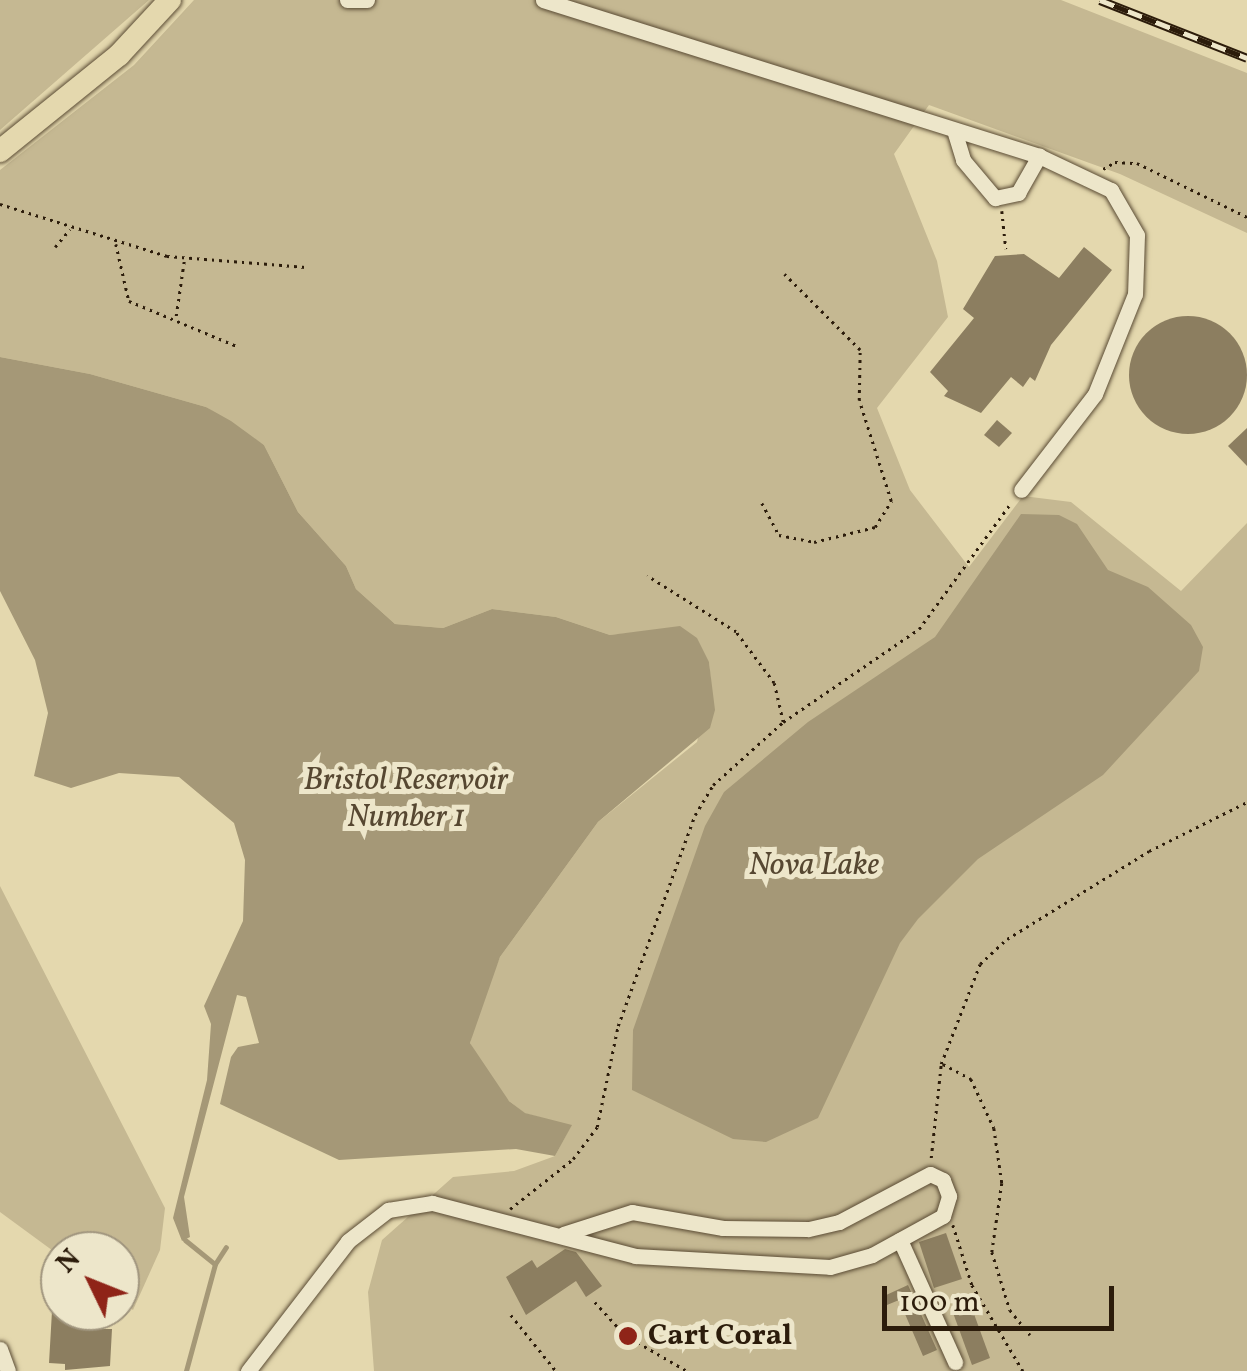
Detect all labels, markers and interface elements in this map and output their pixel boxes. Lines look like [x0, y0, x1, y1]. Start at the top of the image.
water label: Bristol Reservoir Number 1 [303, 763, 509, 838]
water label: Nova Lake [749, 847, 879, 885]
north arrow [40, 1231, 140, 1331]
text: N [48, 1241, 90, 1282]
scale bar [887, 1266, 1120, 1328]
text: 100 m [899, 1282, 980, 1324]
place label: Cart Coral [648, 1318, 792, 1354]
marker: Cart Coral [617, 1325, 639, 1347]

